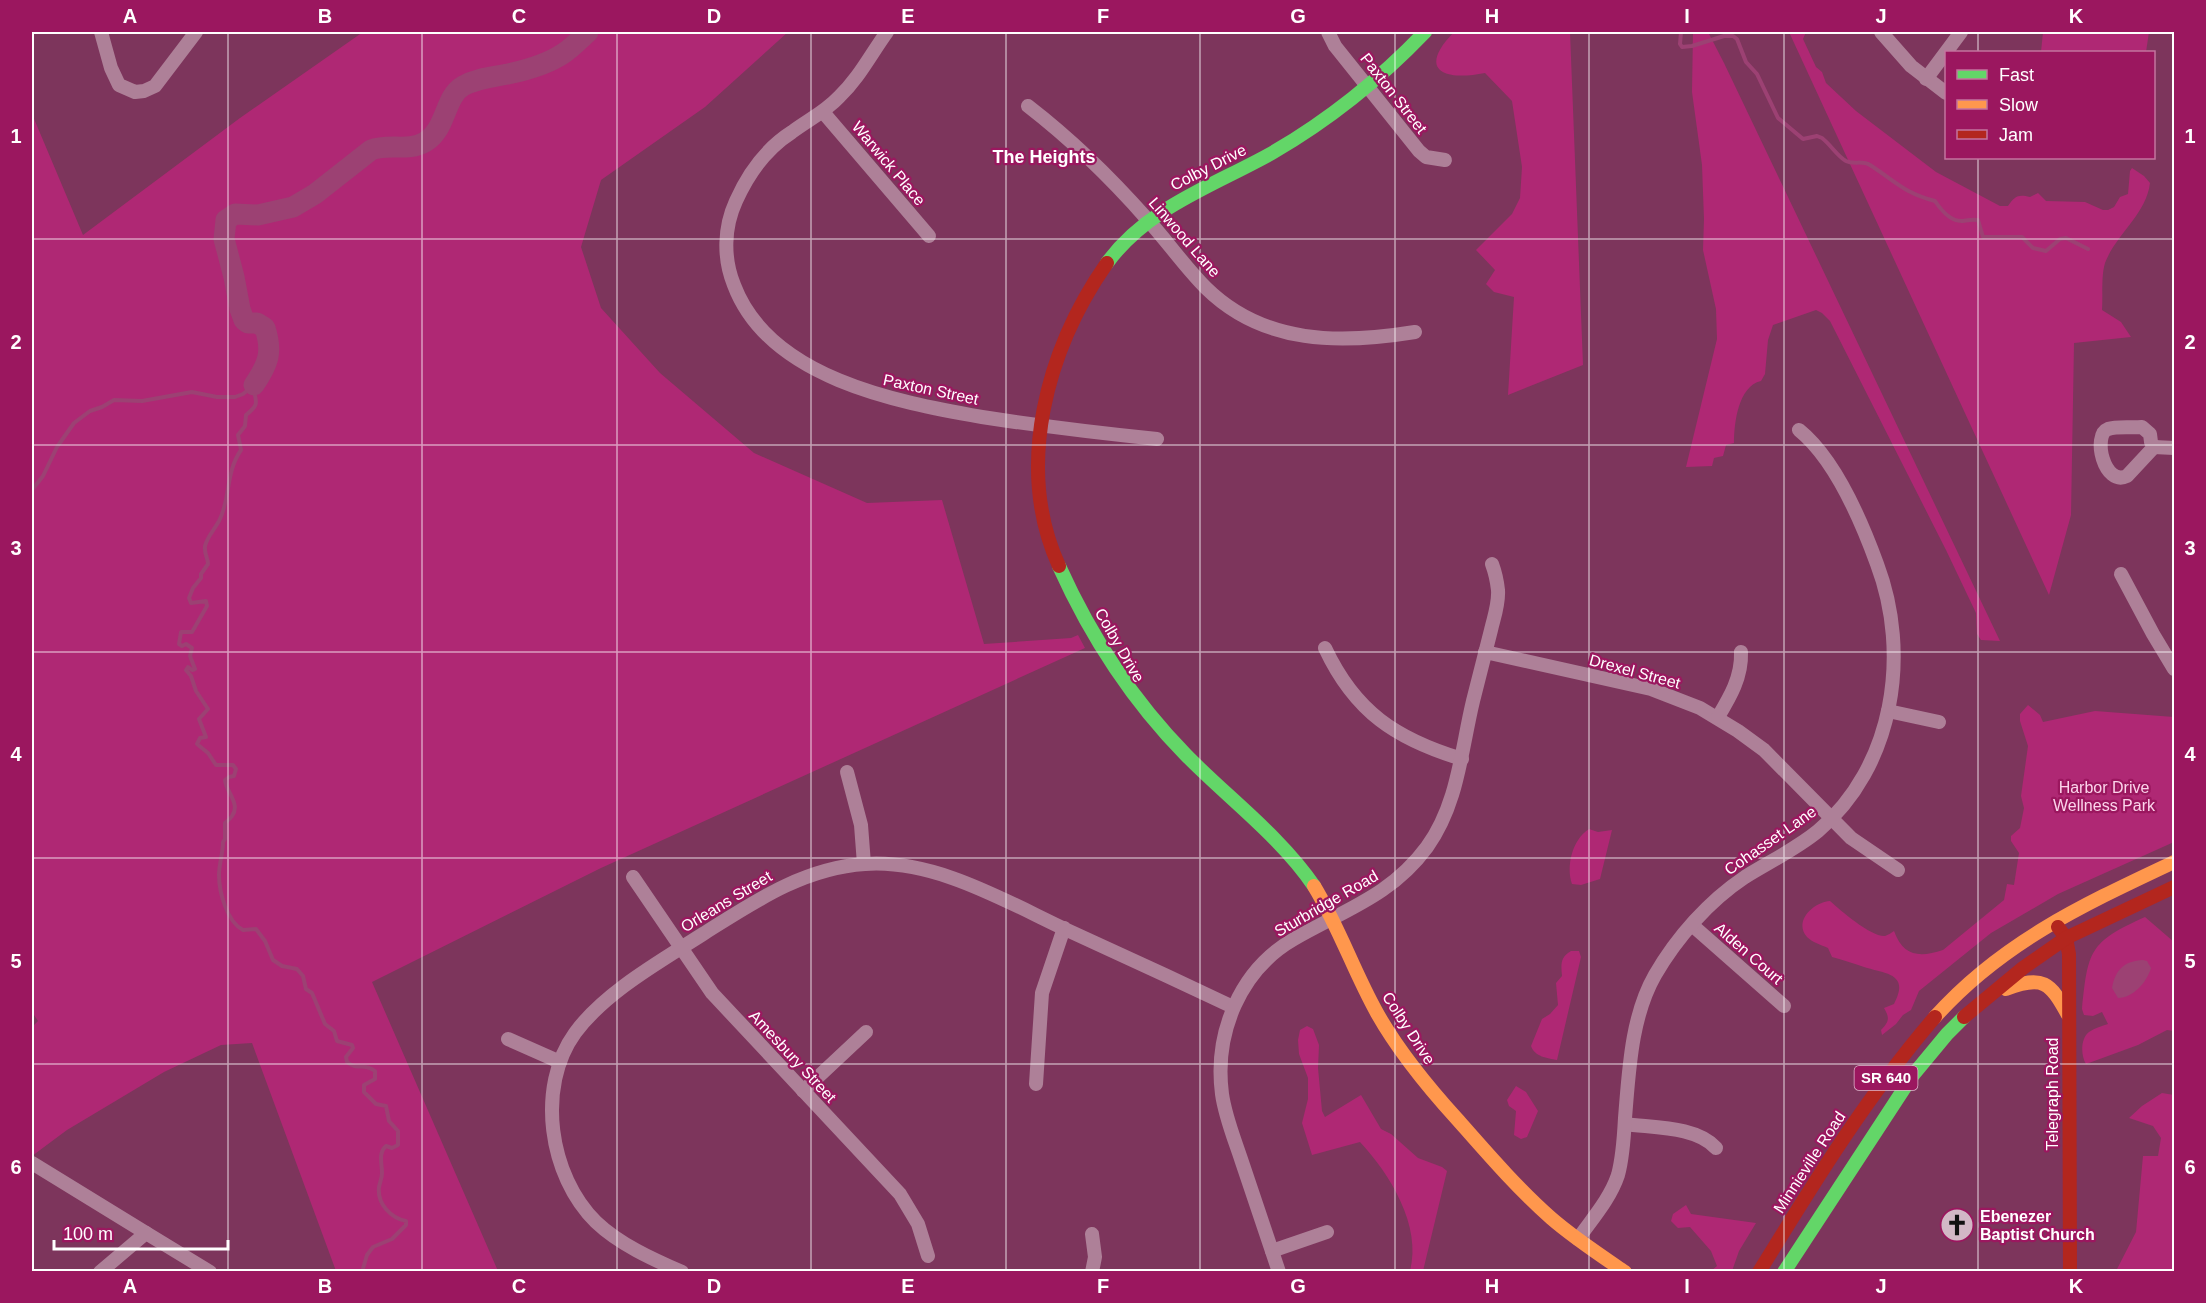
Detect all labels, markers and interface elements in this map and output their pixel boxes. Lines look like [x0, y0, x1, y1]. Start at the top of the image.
text: A [123, 5, 137, 27]
text: B [318, 5, 332, 27]
text: C [512, 5, 526, 27]
text: D [707, 5, 721, 27]
text: E [901, 5, 915, 27]
text: F [1097, 5, 1109, 27]
text: G [1290, 5, 1306, 27]
text: H [1485, 5, 1499, 27]
text: I [1684, 5, 1690, 27]
text: J [1875, 5, 1887, 27]
text: K [2069, 5, 2084, 27]
street label: Paxton Street [1357, 50, 1430, 137]
legend [1945, 51, 2155, 159]
text: Fast [1999, 65, 2034, 85]
text: Slow [1999, 95, 2039, 115]
street label: Warwick Place [849, 118, 929, 209]
text: 1 [10, 125, 22, 147]
text: Jam [1999, 125, 2033, 145]
text: 1 [2184, 125, 2196, 147]
street label: Colby Drive [1168, 141, 1249, 194]
district label: The Heights [992, 147, 1096, 167]
street label: Linwood Lane [1146, 194, 1224, 281]
text: 2 [10, 331, 22, 353]
text: 2 [2184, 331, 2196, 353]
street label: Paxton Street [882, 371, 981, 408]
text: 3 [10, 537, 22, 559]
text: 3 [2184, 537, 2196, 559]
street label: Colby Drive [1092, 605, 1148, 685]
street label: Drexel Street [1588, 651, 1683, 692]
text: 4 [10, 743, 22, 765]
text: 4 [2184, 743, 2196, 765]
park label: Harbor Drive Wellness Park [2053, 779, 2156, 814]
street label: Cohasset Lane [1721, 803, 1819, 878]
street label: Orleans Street [678, 867, 775, 935]
street label: Sturbridge Road [1272, 867, 1381, 940]
street label: Alden Court [1711, 919, 1787, 988]
text: 5 [10, 950, 22, 972]
text: 5 [2184, 950, 2196, 972]
street label: Colby Drive [1379, 989, 1438, 1068]
street label: Amesbury Street [746, 1007, 840, 1106]
street label: Telegraph Road [2044, 1038, 2061, 1150]
road number: SR 640 [1854, 1066, 1918, 1090]
street label: Minnieville Road [1770, 1108, 1849, 1216]
text: 6 [10, 1156, 22, 1178]
text: 6 [2184, 1156, 2196, 1178]
church icon: Ebenezer Baptist Church [1939, 1207, 1975, 1243]
place label: Ebenezer Baptist Church [1980, 1208, 2095, 1243]
scale bar [54, 1213, 228, 1251]
text: 100 m [63, 1224, 113, 1244]
text: A [123, 1275, 137, 1297]
text: B [318, 1275, 332, 1297]
text: C [512, 1275, 526, 1297]
text: D [707, 1275, 721, 1297]
text: E [901, 1275, 915, 1297]
text: F [1097, 1275, 1109, 1297]
text: G [1290, 1275, 1306, 1297]
text: H [1485, 1275, 1499, 1297]
text: I [1684, 1275, 1690, 1297]
text: J [1875, 1275, 1887, 1297]
text: K [2069, 1275, 2084, 1297]

